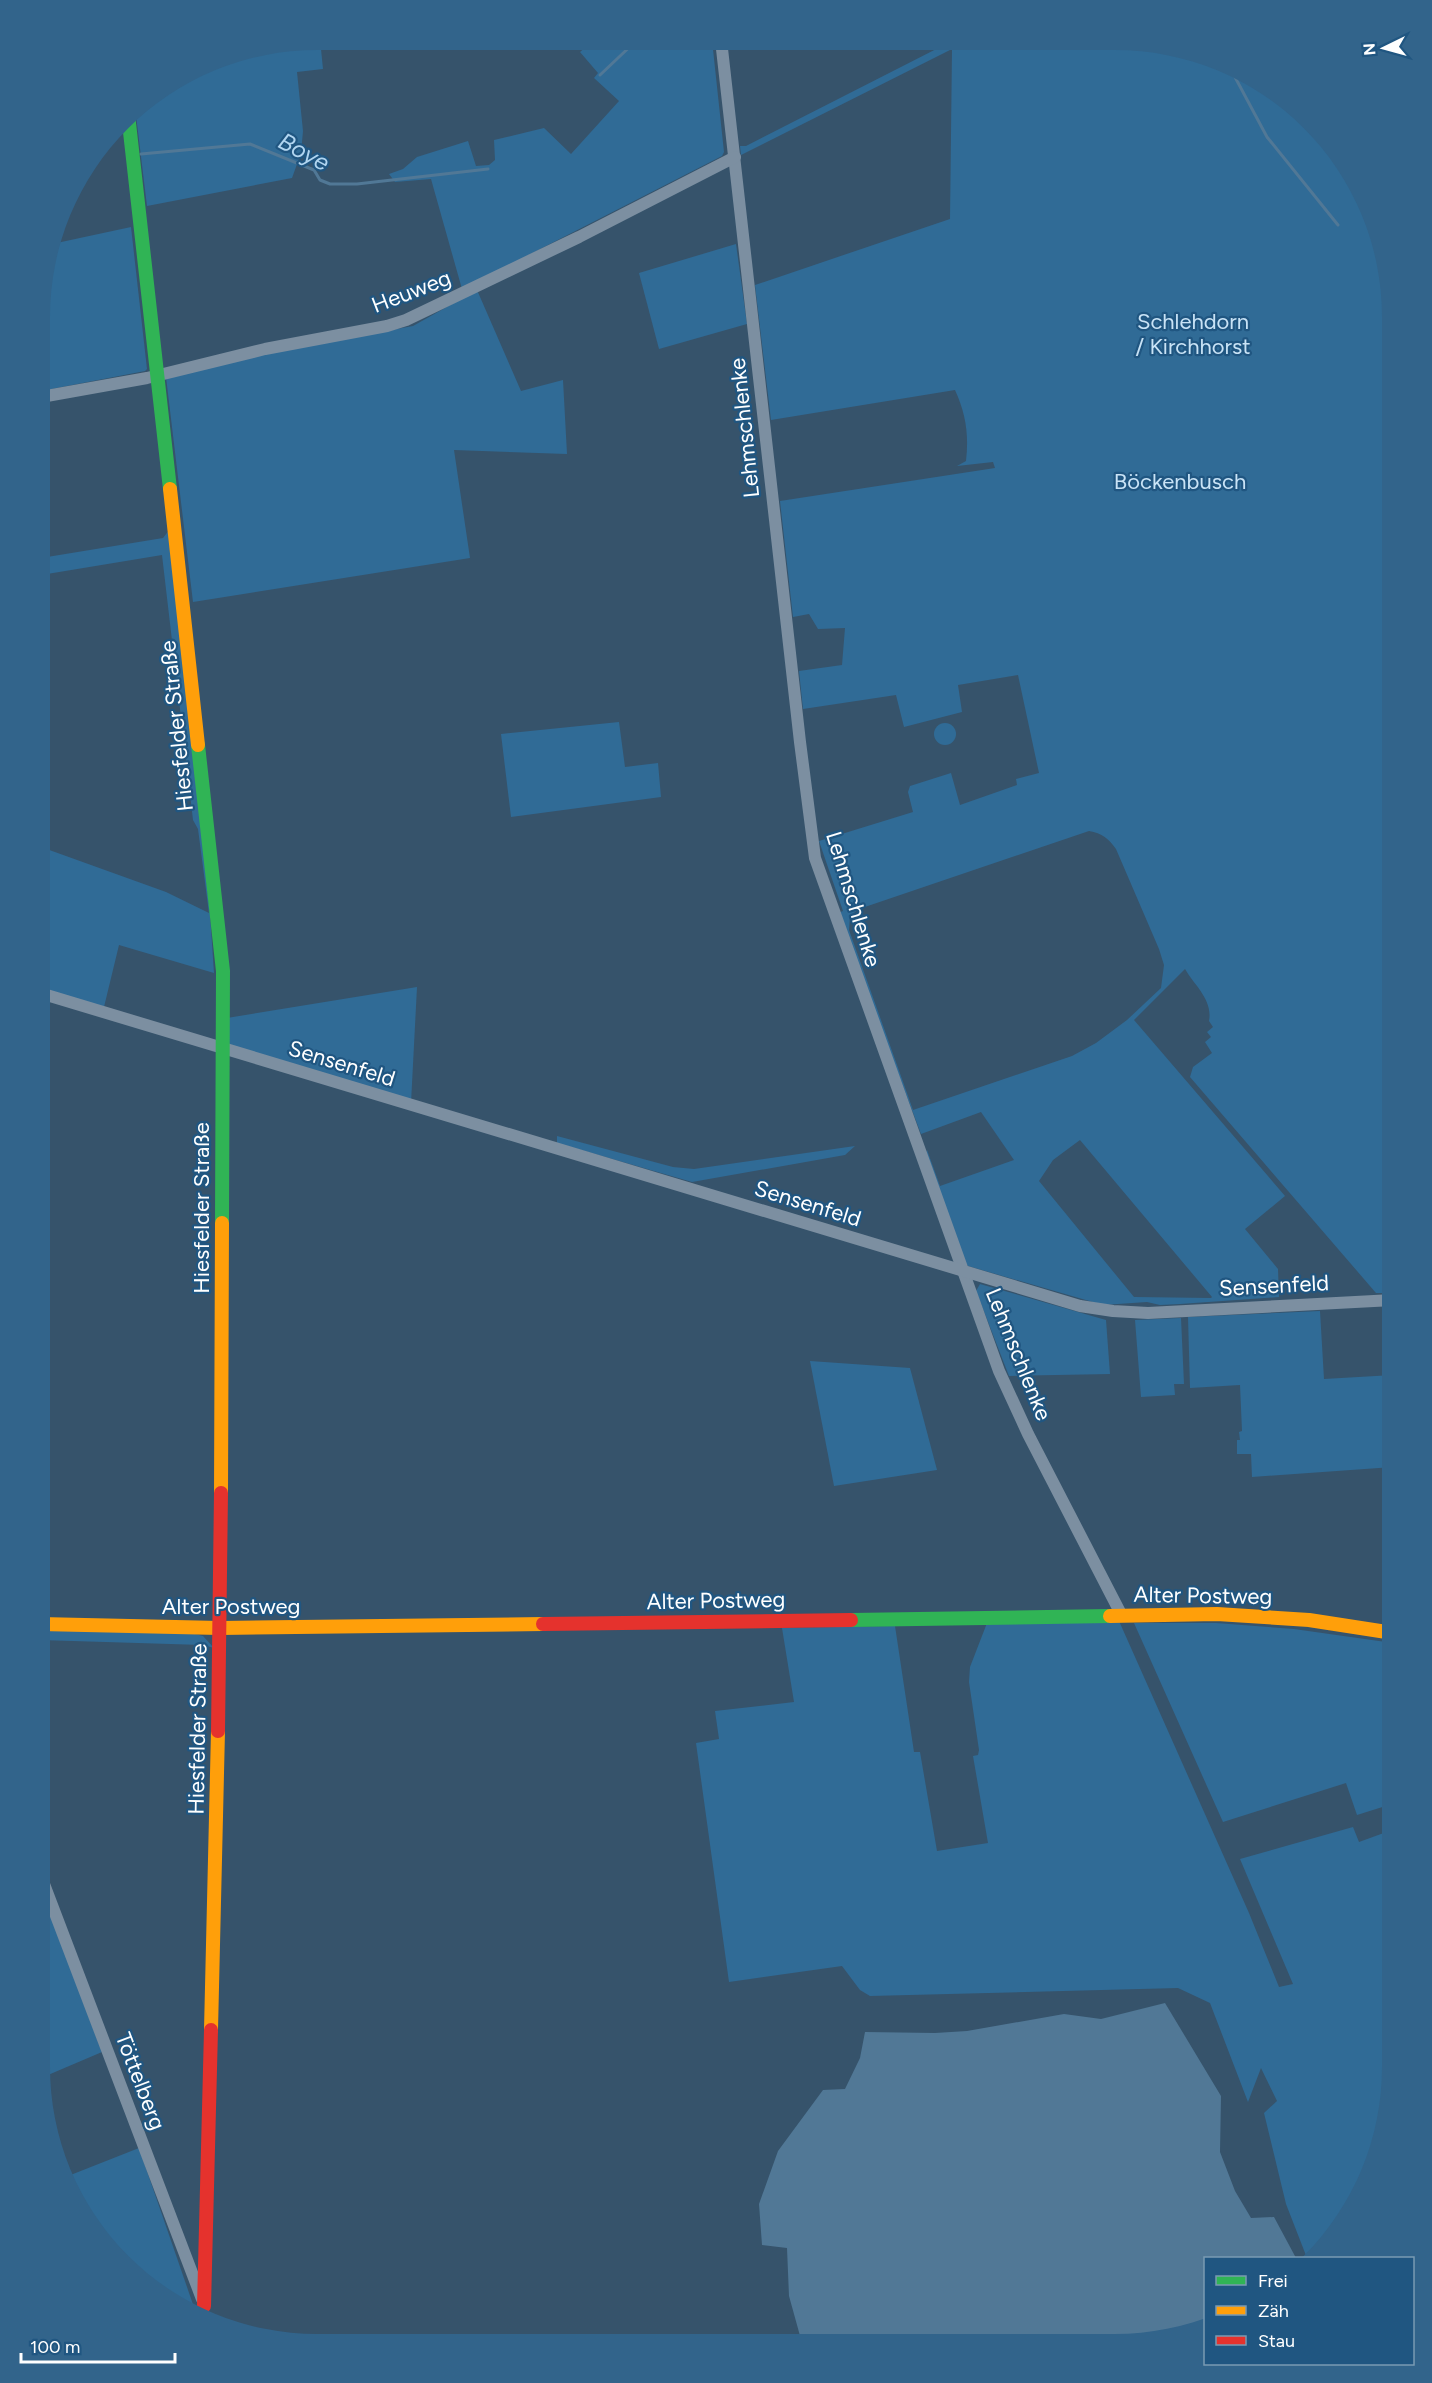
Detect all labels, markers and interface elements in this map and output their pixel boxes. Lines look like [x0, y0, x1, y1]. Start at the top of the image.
north arrow [1354, 18, 1414, 78]
text: N [1360, 42, 1380, 56]
water label: Boye [274, 126, 335, 177]
street label: Heuweg [368, 264, 455, 319]
park label: Schlehdorn / Kirchhorst [1135, 308, 1251, 360]
street label: Lehmschlenke [724, 357, 765, 499]
park label: Böckenbusch [1114, 468, 1246, 495]
street label: Hiesfelder Straße [154, 639, 199, 813]
street label: Lehmschlenke [820, 828, 887, 970]
street label: Sensenfeld [285, 1034, 398, 1092]
street label: Hiesfelder Straße [188, 1122, 215, 1294]
street label: Sensenfeld [751, 1174, 864, 1232]
street label: Sensenfeld [1218, 1269, 1330, 1302]
street label: Lehmschlenke [980, 1284, 1057, 1424]
street label: Alter Postweg [1133, 1581, 1273, 1610]
street label: Alter Postweg [646, 1586, 786, 1615]
street label: Alter Postweg [162, 1593, 300, 1620]
street label: Hiesfelder Straße [183, 1643, 212, 1815]
street label: Töttelberg [110, 2029, 171, 2134]
legend [1204, 2257, 1414, 2365]
text: Frei [1258, 2270, 1288, 2292]
text: Zäh [1258, 2300, 1289, 2322]
scale bar [21, 2326, 176, 2364]
text: Stau [1258, 2330, 1295, 2352]
text: 100 m [30, 2336, 80, 2358]

